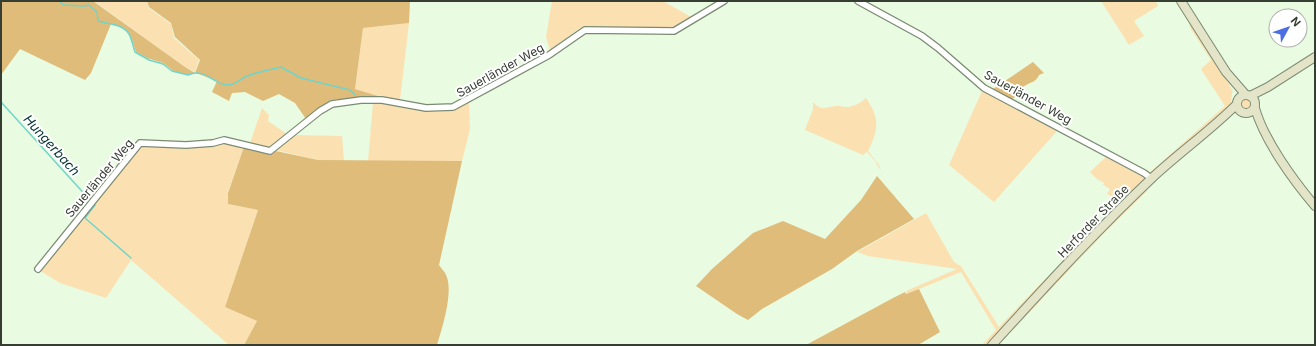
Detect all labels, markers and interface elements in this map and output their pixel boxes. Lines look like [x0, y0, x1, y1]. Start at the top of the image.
north arrow [1268, 8, 1308, 48]
text: N [1288, 14, 1304, 29]
street label: Sauerländer Weg [454, 40, 546, 100]
street label: Sauerländer Weg [982, 67, 1074, 127]
water label: Hungerbach [20, 111, 84, 179]
street label: Sauerländer Weg [62, 136, 136, 220]
street label: Herforder Straße [1054, 181, 1132, 261]

